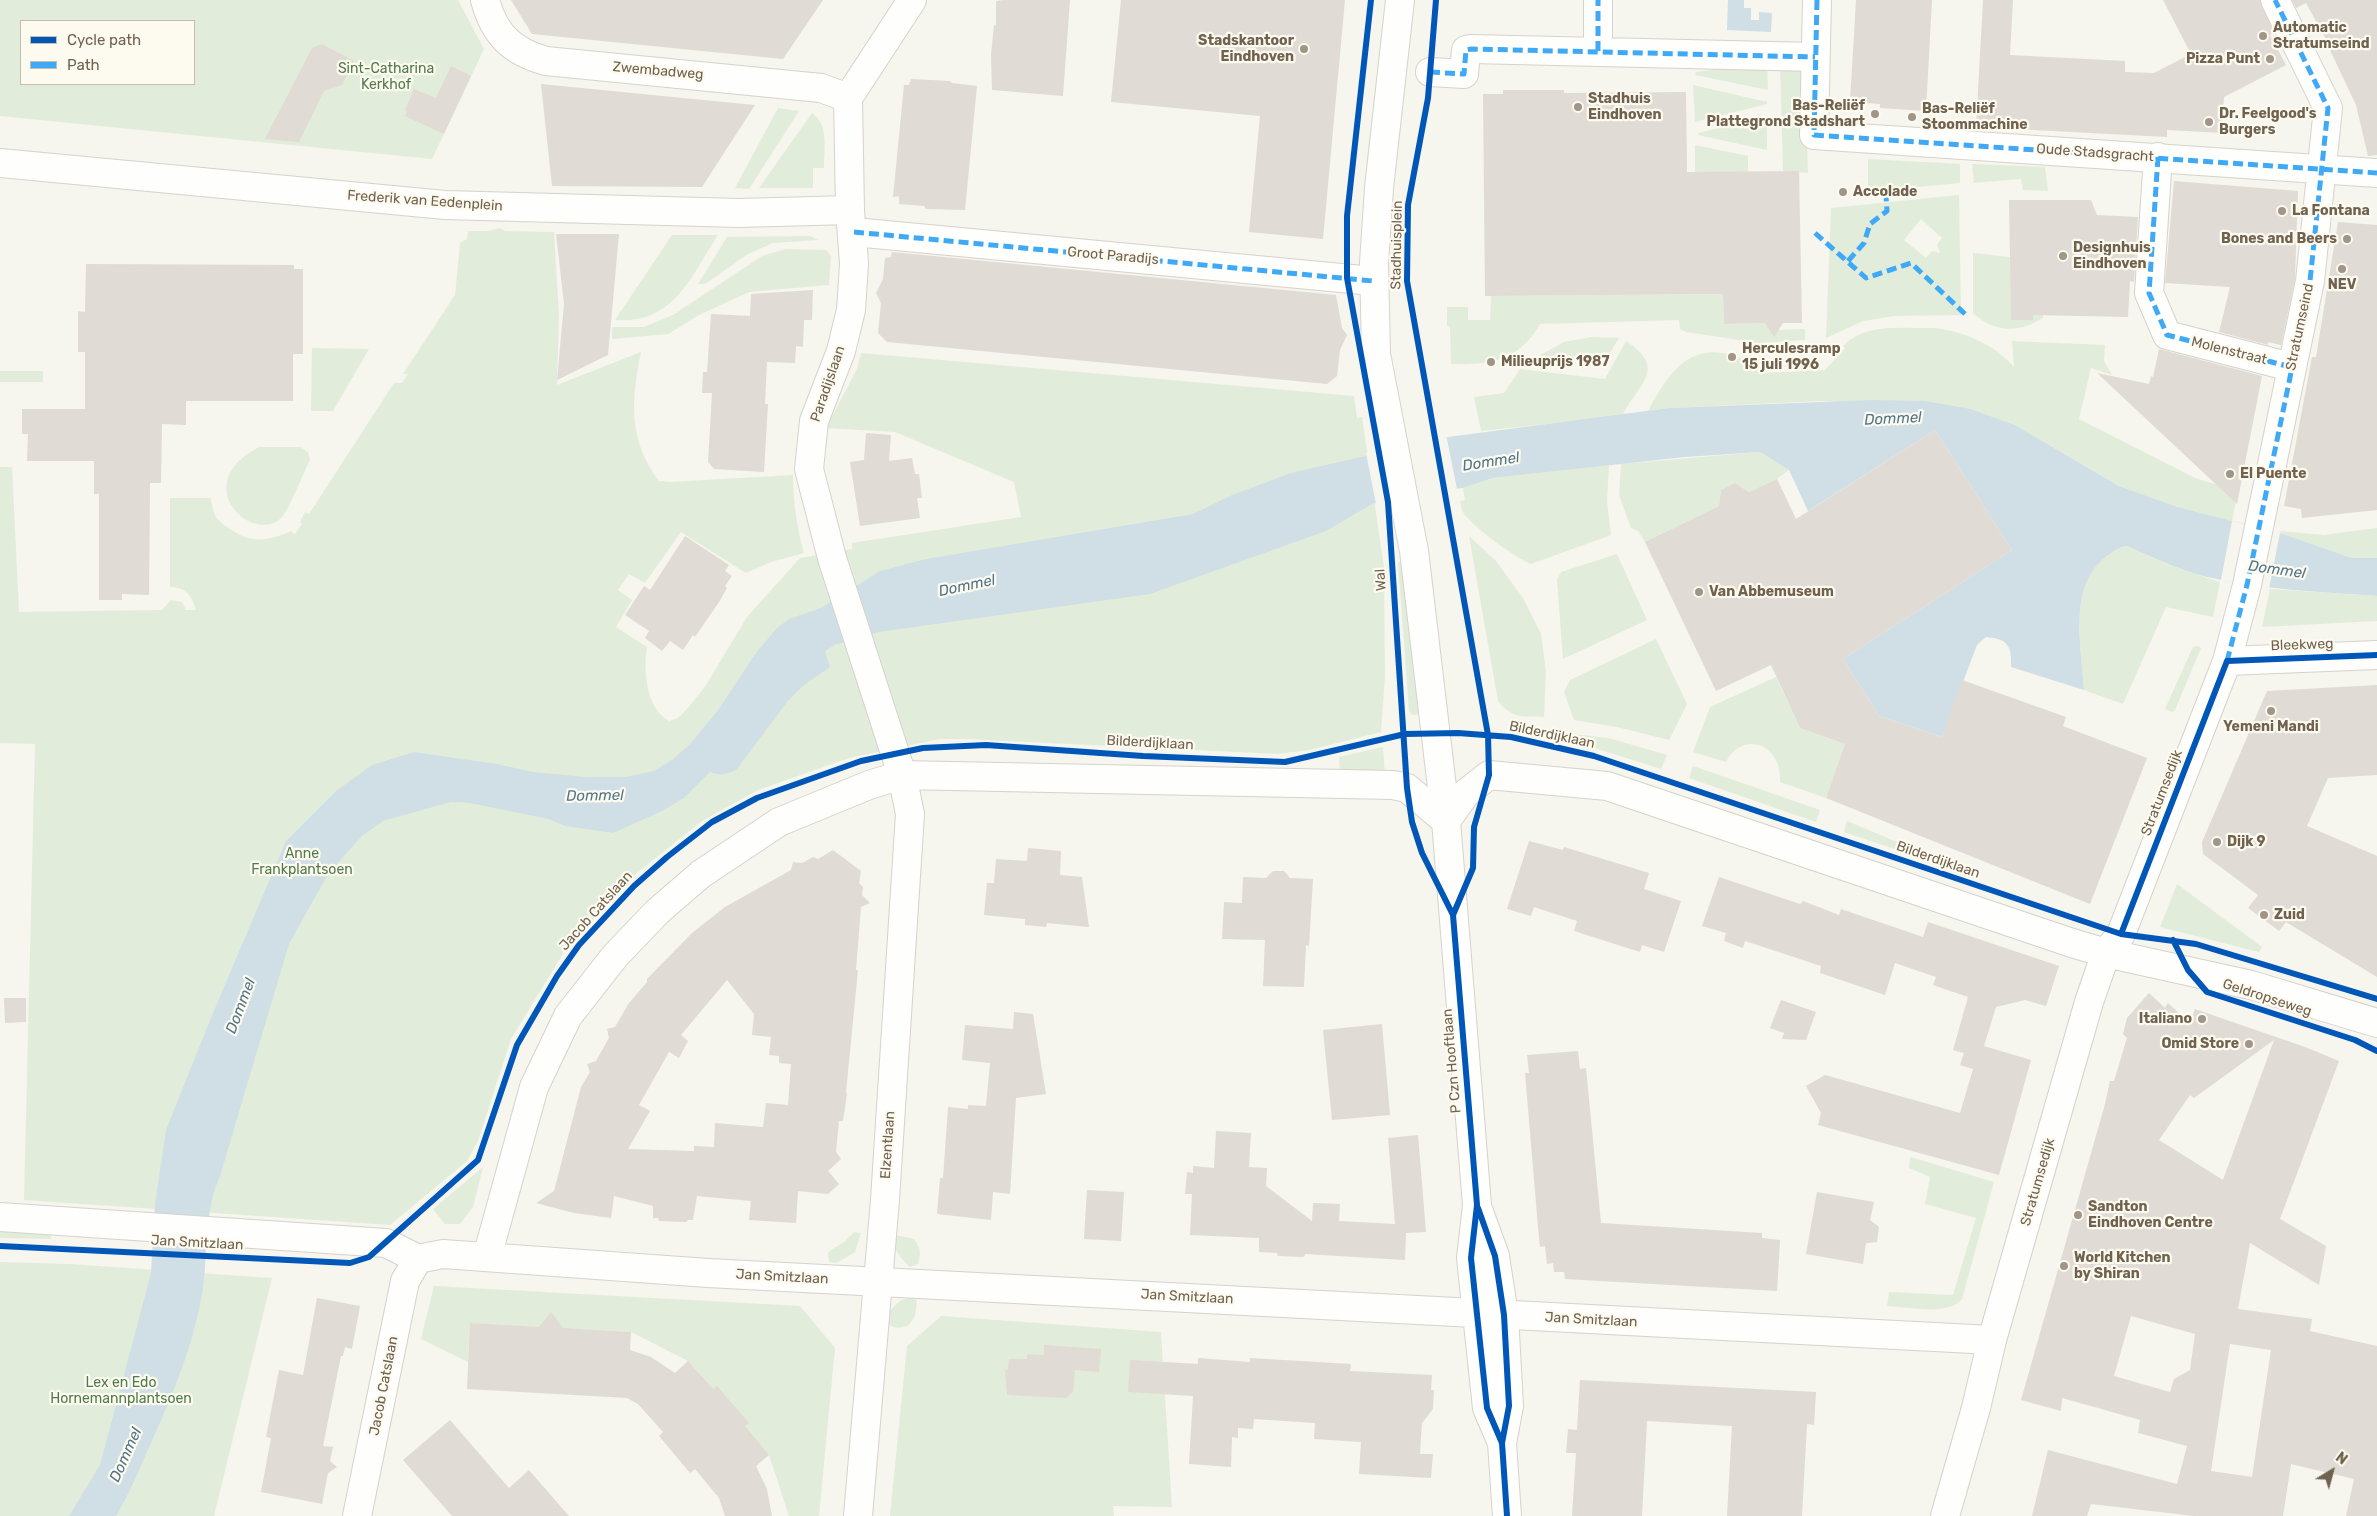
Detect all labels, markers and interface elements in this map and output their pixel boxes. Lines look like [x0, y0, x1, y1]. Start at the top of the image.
legend [20, 20, 195, 85]
place label: Automatic Stratumseind [2273, 20, 2369, 52]
marker: Automatic Stratumseind [2257, 30, 2269, 42]
text: Cycle path [67, 31, 141, 49]
place label: Stadskantoor Eindhoven [1198, 33, 1294, 65]
marker: Stadskantoor Eindhoven [1298, 43, 1310, 55]
place label: Pizza Punt [2186, 51, 2260, 67]
marker: Pizza Punt [2264, 53, 2276, 65]
text: Path [67, 56, 100, 74]
street label: Zwembadweg [612, 59, 704, 83]
park label: Sint-Catharina Kerkhof [338, 61, 434, 94]
place label: Stadhuis Eindhoven [1588, 91, 1662, 124]
place label: Bas-Reliëf Plattegrond Stadshart [1706, 98, 1865, 130]
marker: Stadhuis Eindhoven [1572, 101, 1584, 113]
place label: Bas-Reliëf Stoommachine [1922, 101, 2028, 134]
place label: Dr. Feelgood's Burgers [2219, 106, 2316, 138]
marker: Bas-Reliëf Plattegrond Stadshart [1869, 108, 1881, 120]
marker: Bas-Reliëf Stoommachine [1906, 111, 1918, 123]
marker: Dr. Feelgood's Burgers [2203, 116, 2215, 128]
street label: Oude Stadsgracht [2036, 141, 2154, 165]
place label: Accolade [1853, 184, 1917, 200]
marker: Accolade [1837, 186, 1849, 198]
street label: Frederik van Eedenplein [347, 187, 503, 215]
street label: Stadhuisplein [1388, 200, 1406, 290]
place label: La Fontana [2292, 203, 2370, 219]
marker: La Fontana [2276, 205, 2288, 217]
place label: Bones and Beers [2221, 231, 2337, 247]
marker: Bones and Beers [2341, 233, 2353, 245]
place label: Designhuis Eindhoven [2073, 240, 2151, 272]
street label: Groot Paradijs [1067, 244, 1159, 268]
marker: Designhuis Eindhoven [2057, 250, 2069, 262]
marker: NEV [2336, 263, 2348, 275]
place label: NEV [2328, 277, 2356, 293]
street label: Stratumseind [2283, 282, 2317, 372]
street label: Molenstraat [2189, 333, 2269, 369]
place label: Herculesramp 15 juli 1996 [1742, 341, 1840, 374]
street label: Paradijslaan [807, 344, 849, 424]
marker: Herculesramp 15 juli 1996 [1726, 351, 1738, 363]
place label: Milieuprijs 1987 [1501, 354, 1609, 370]
marker: Milieuprijs 1987 [1485, 356, 1497, 368]
water label: Dommel [1864, 409, 1922, 429]
water label: Dommel [1461, 449, 1521, 475]
place label: El Puente [2240, 466, 2306, 482]
marker: El Puente [2224, 468, 2236, 480]
water label: Dommel [2247, 557, 2307, 583]
street label: Wal [1372, 568, 1390, 592]
water label: Dommel [937, 571, 997, 601]
place label: Van Abbemuseum [1709, 584, 1834, 600]
marker: Van Abbemuseum [1693, 586, 1705, 598]
street label: Bleekweg [2270, 636, 2334, 654]
marker: Yemeni Mandi [2265, 705, 2277, 717]
street label: Bilderdijklaan [1508, 718, 1596, 752]
place label: Yemeni Mandi [2223, 719, 2319, 735]
street label: Bilderdijklaan [1106, 732, 1194, 754]
street label: Stratumsedijk [2138, 748, 2186, 838]
water label: Dommel [566, 786, 624, 806]
place label: Dijk 9 [2227, 834, 2265, 850]
marker: Dijk 9 [2211, 836, 2223, 848]
street label: Bilderdijklaan [1894, 838, 1982, 882]
park label: Anne Frankplantsoen [251, 846, 353, 879]
street label: Jacob Catslaan [556, 868, 636, 954]
place label: Zuid [2274, 907, 2305, 923]
marker: Zuid [2258, 909, 2270, 921]
water label: Dommel [222, 976, 260, 1036]
street label: Geldropseweg [2220, 976, 2314, 1020]
street label: P Czn Hooftlaan [1439, 1008, 1465, 1114]
place label: Italiano [2139, 1011, 2192, 1027]
marker: Italiano [2196, 1013, 2208, 1025]
place label: Omid Store [2161, 1036, 2239, 1052]
marker: Omid Store [2243, 1038, 2255, 1050]
street label: Elzentlaan [877, 1111, 899, 1179]
street label: Stratumsedijk [2017, 1136, 2059, 1228]
place label: Sandton Eindhoven Centre [2088, 1199, 2213, 1232]
marker: Sandton Eindhoven Centre [2072, 1209, 2084, 1221]
street label: Jan Smitzlaan [150, 1232, 244, 1254]
place label: World Kitchen by Shiran [2074, 1250, 2171, 1282]
marker: World Kitchen by Shiran [2058, 1260, 2070, 1272]
street label: Jan Smitzlaan [735, 1266, 829, 1288]
street label: Jan Smitzlaan [1140, 1286, 1234, 1308]
street label: Jan Smitzlaan [1544, 1309, 1638, 1331]
street label: Jacob Catslaan [366, 1335, 402, 1437]
park label: Lex en Edo Hornemannplantsoen [50, 1375, 192, 1408]
water label: Dommel [106, 1425, 146, 1485]
north arrow [2307, 1446, 2357, 1496]
text: N [2332, 1449, 2350, 1468]

